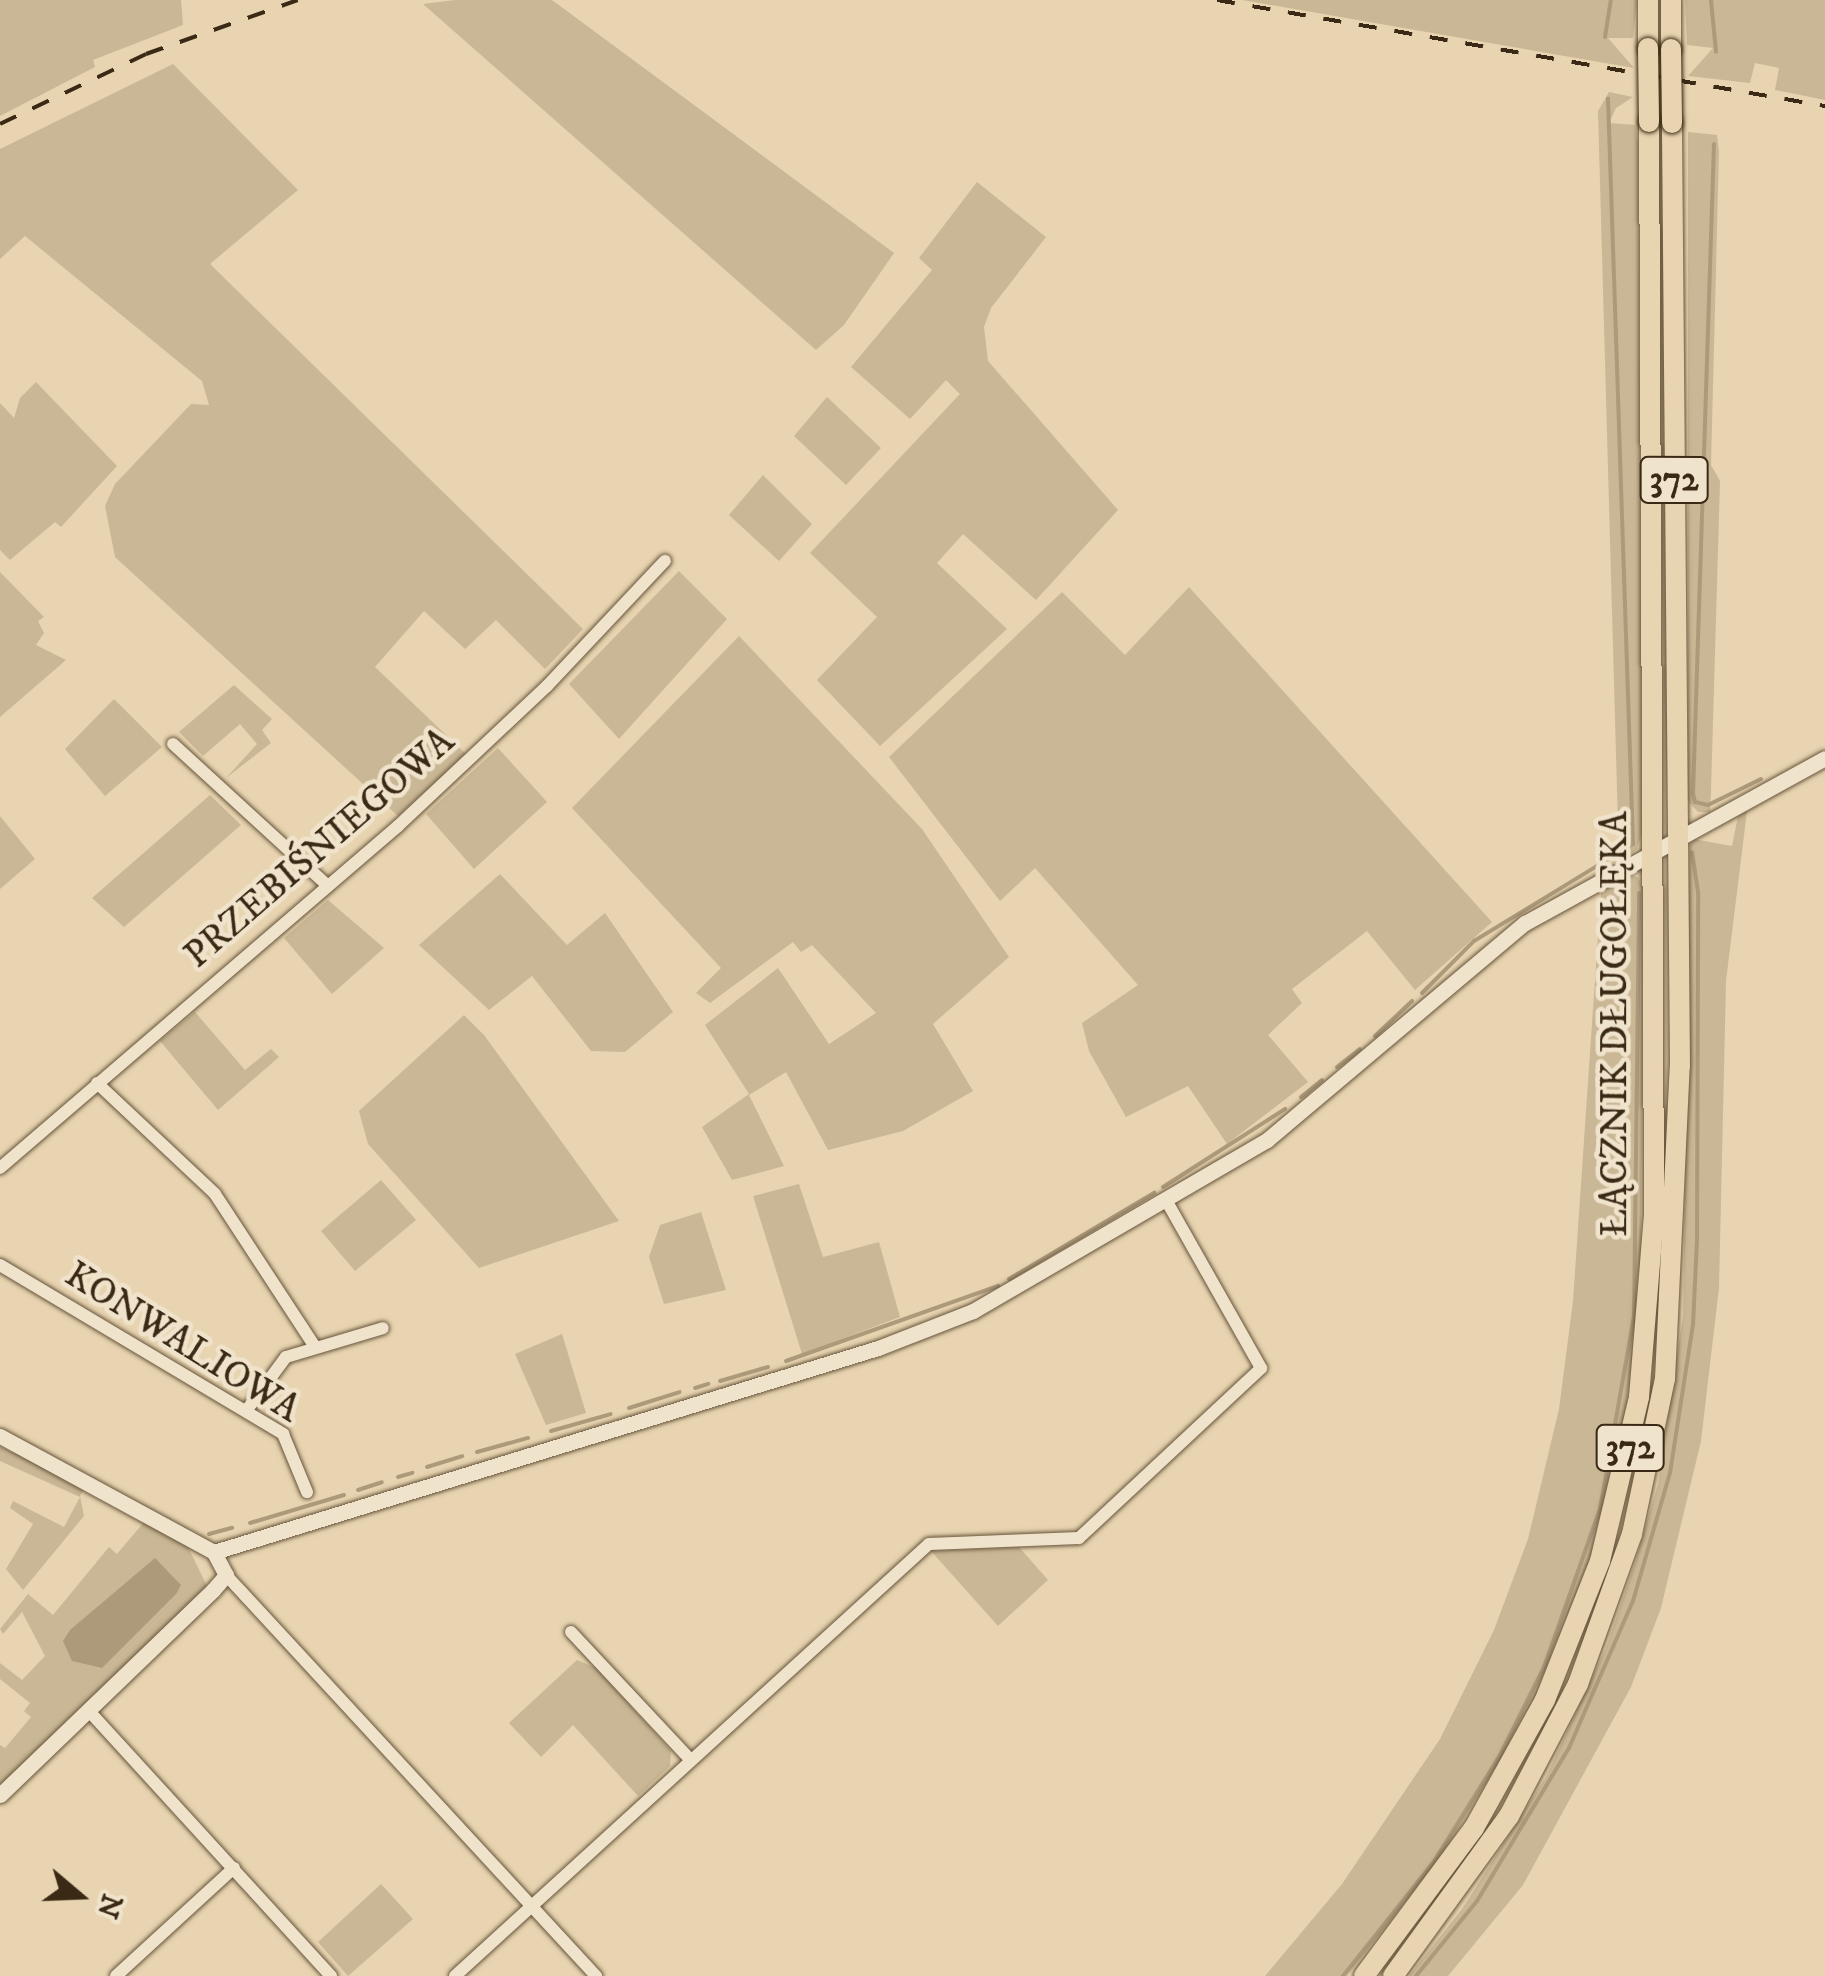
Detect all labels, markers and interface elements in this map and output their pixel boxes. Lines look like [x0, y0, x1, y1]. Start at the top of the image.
road number: 372 [1639, 450, 1709, 510]
street label: PRZEBIŚNIEGOWA [176, 719, 464, 979]
street label: ŁĄCZNIK DŁUGOŁĘKA [1593, 811, 1639, 1237]
street label: KONWALIOWA [56, 1253, 308, 1433]
road number: 372 [1595, 1418, 1665, 1478]
north arrow [30, 1846, 130, 1946]
text: N [89, 1889, 129, 1922]

